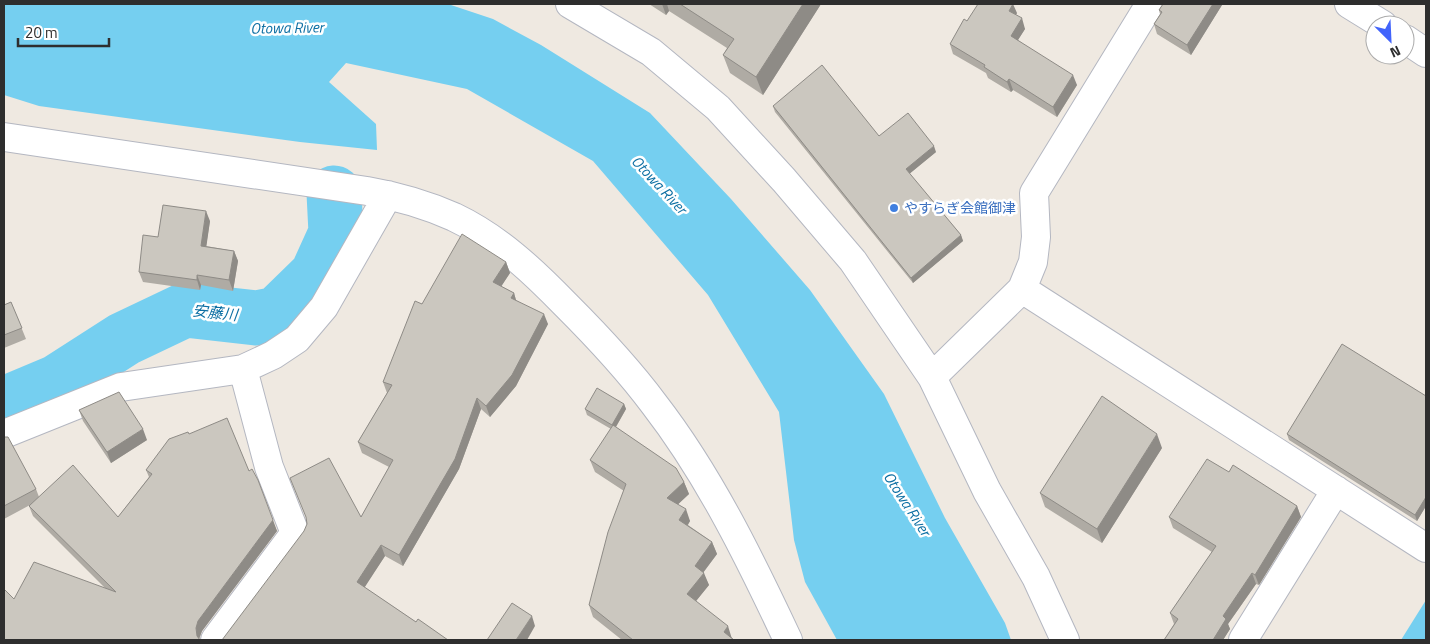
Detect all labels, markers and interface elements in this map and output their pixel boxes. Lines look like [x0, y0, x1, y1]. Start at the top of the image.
scale bar [18, 15, 109, 47]
water label: Otowa River [250, 15, 326, 40]
north arrow [1365, 15, 1415, 65]
text: 20 m [25, 21, 58, 44]
text: N [1387, 41, 1404, 64]
water label: Otowa River [626, 150, 694, 221]
place label: やすらぎ会館御津 [904, 197, 1016, 218]
marker: やすらぎ会館御津 [888, 202, 900, 214]
water label: 安藤川 [191, 299, 241, 326]
water label: Otowa River [878, 467, 938, 542]

